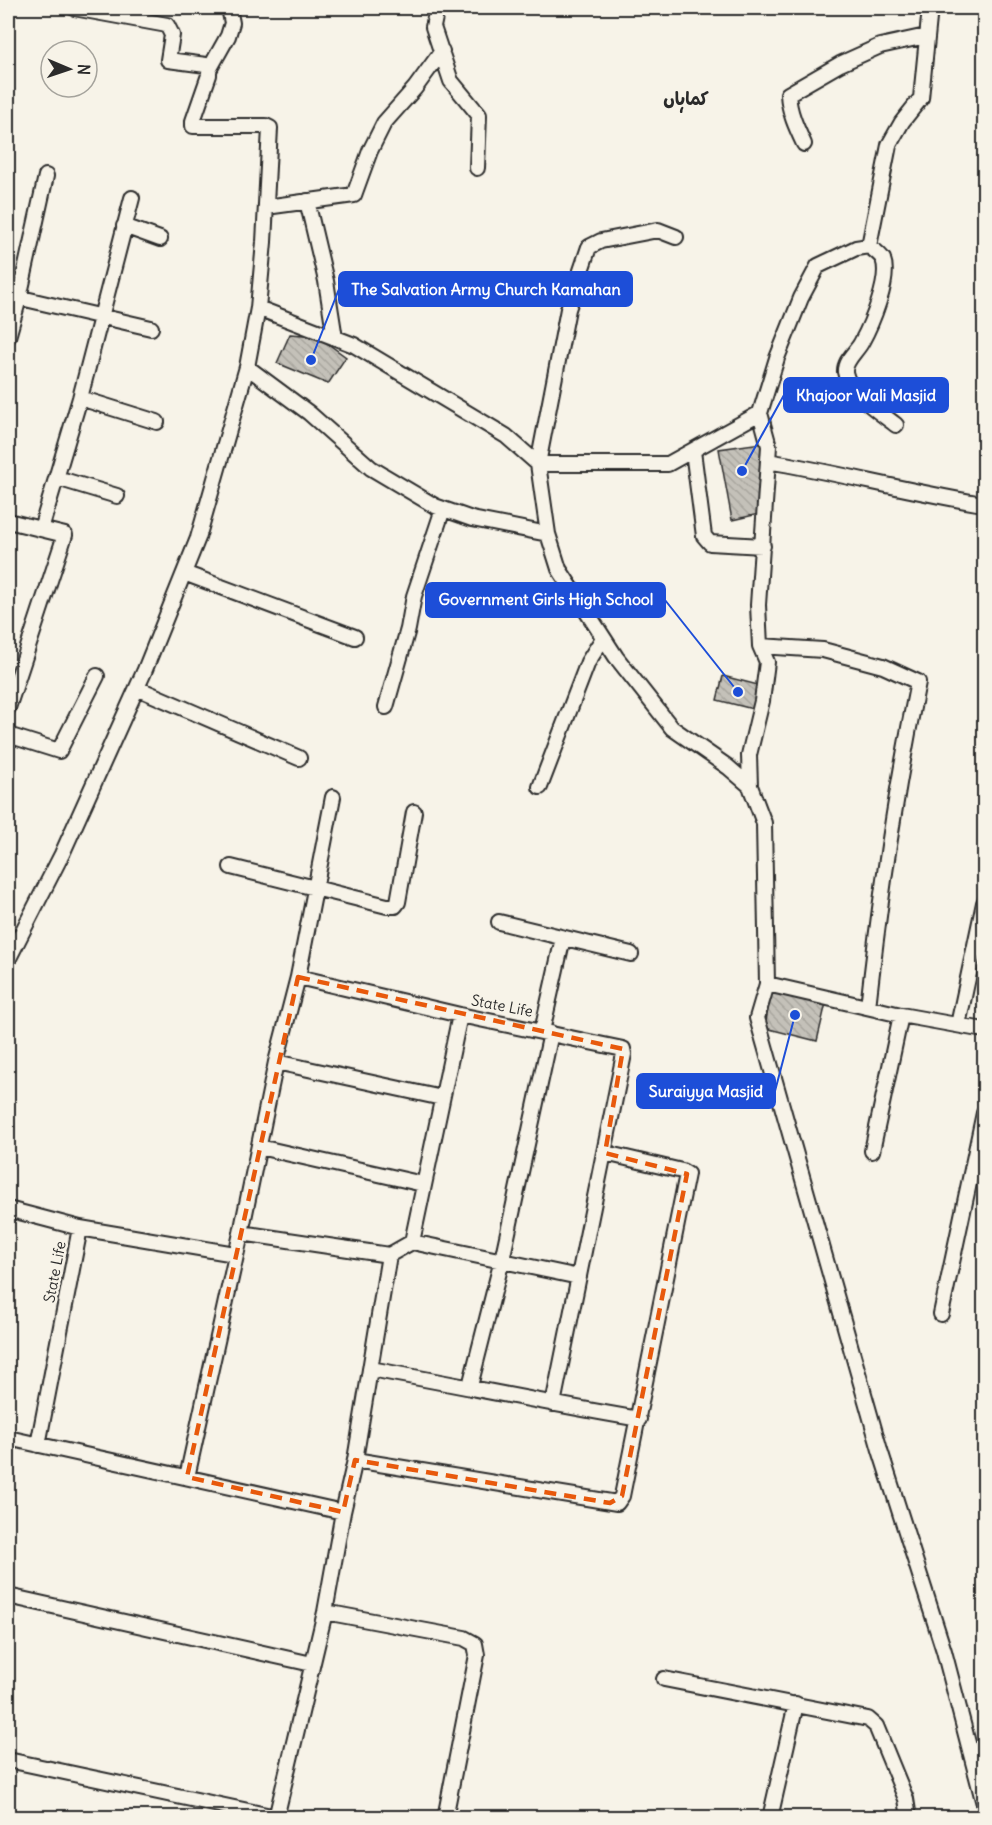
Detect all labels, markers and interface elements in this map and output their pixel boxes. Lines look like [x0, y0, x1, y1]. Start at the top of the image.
north arrow [39, 39, 99, 99]
text: N [74, 64, 94, 75]
district label: کماہاں [663, 87, 709, 113]
callout: The Salvation Army Church Kamahan [339, 272, 632, 306]
text: The Salvation Army Church Kamahan [351, 279, 621, 300]
callout: Khajoor Wali Masjid [784, 378, 948, 412]
text: Khajoor Wali Masjid [796, 385, 937, 405]
callout: Government Girls High School [426, 583, 665, 617]
text: Government Girls High School [439, 589, 653, 610]
street label: State Life [470, 990, 535, 1021]
callout: Suraiyya Masjid [637, 1074, 775, 1108]
text: Suraiyya Masjid [649, 1081, 764, 1102]
street label: State Life [39, 1239, 70, 1304]

